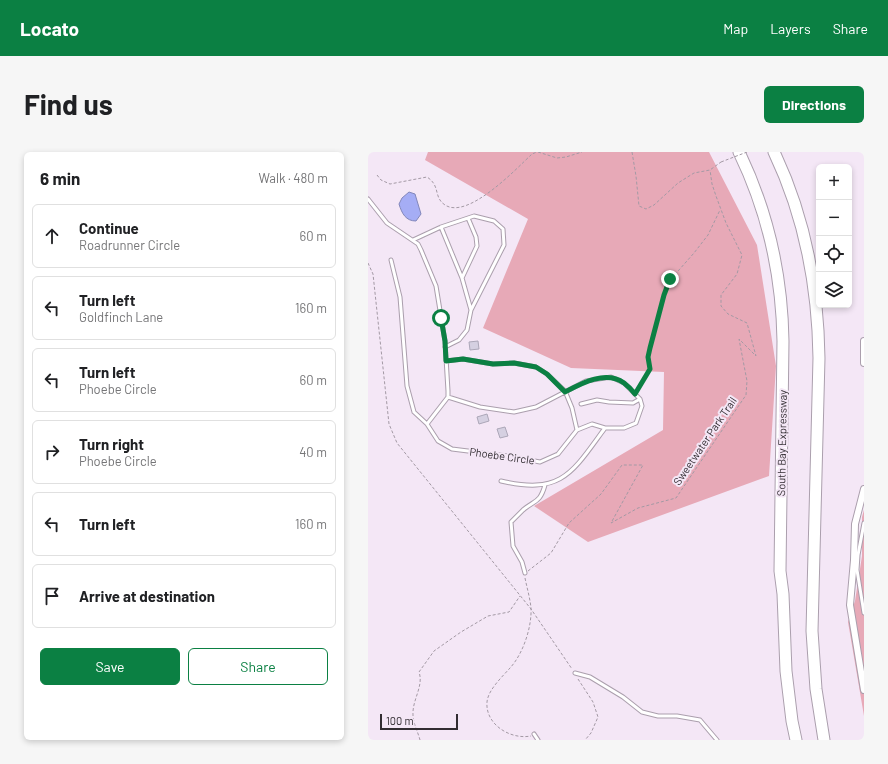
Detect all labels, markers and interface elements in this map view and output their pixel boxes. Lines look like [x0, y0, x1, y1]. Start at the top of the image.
text: Locato [20, 17, 79, 40]
text: Map [723, 20, 748, 37]
text: Layers [770, 20, 811, 37]
text: Share [833, 20, 868, 37]
button: Directions [764, 86, 864, 123]
text: Find us [24, 87, 113, 121]
map controls [816, 164, 852, 308]
button: + [816, 164, 852, 200]
text: 6 min [40, 168, 80, 188]
text: Walk · 480 m [258, 170, 328, 186]
button: − [816, 200, 852, 236]
text: Continue [79, 219, 139, 237]
icon: ahead [41, 225, 63, 247]
text: 60 m [300, 228, 327, 244]
button: locate [816, 236, 852, 272]
text: Roadrunner Circle [79, 237, 180, 253]
route end [661, 270, 679, 288]
button: layers [816, 272, 852, 308]
text: Turn left [79, 291, 135, 309]
icon: left [41, 297, 63, 319]
text: 160 m [295, 300, 327, 316]
text: Goldfinch Lane [79, 309, 163, 325]
route start [432, 309, 450, 327]
text: Turn left [79, 363, 135, 381]
icon: left [41, 369, 63, 391]
text: 60 m [300, 372, 327, 388]
text: Phoebe Circle [79, 381, 157, 397]
street label: South Bay Expressway [774, 390, 789, 496]
street label: Sweetwater Park Trail [670, 394, 739, 487]
text: Turn right [79, 435, 144, 453]
icon: right [41, 441, 63, 463]
text: 40 m [299, 444, 327, 460]
street label: Phoebe Circle [469, 444, 536, 467]
text: Phoebe Circle [79, 453, 157, 469]
icon: left [41, 513, 63, 535]
text: Turn left [79, 515, 135, 533]
text: 160 m [295, 516, 327, 532]
icon: arrive [41, 585, 63, 607]
text: Arrive at destination [79, 587, 215, 605]
button: Save [40, 648, 180, 685]
button: Share [188, 648, 328, 685]
scale bar [380, 712, 458, 731]
text: 100 m [386, 714, 414, 727]

